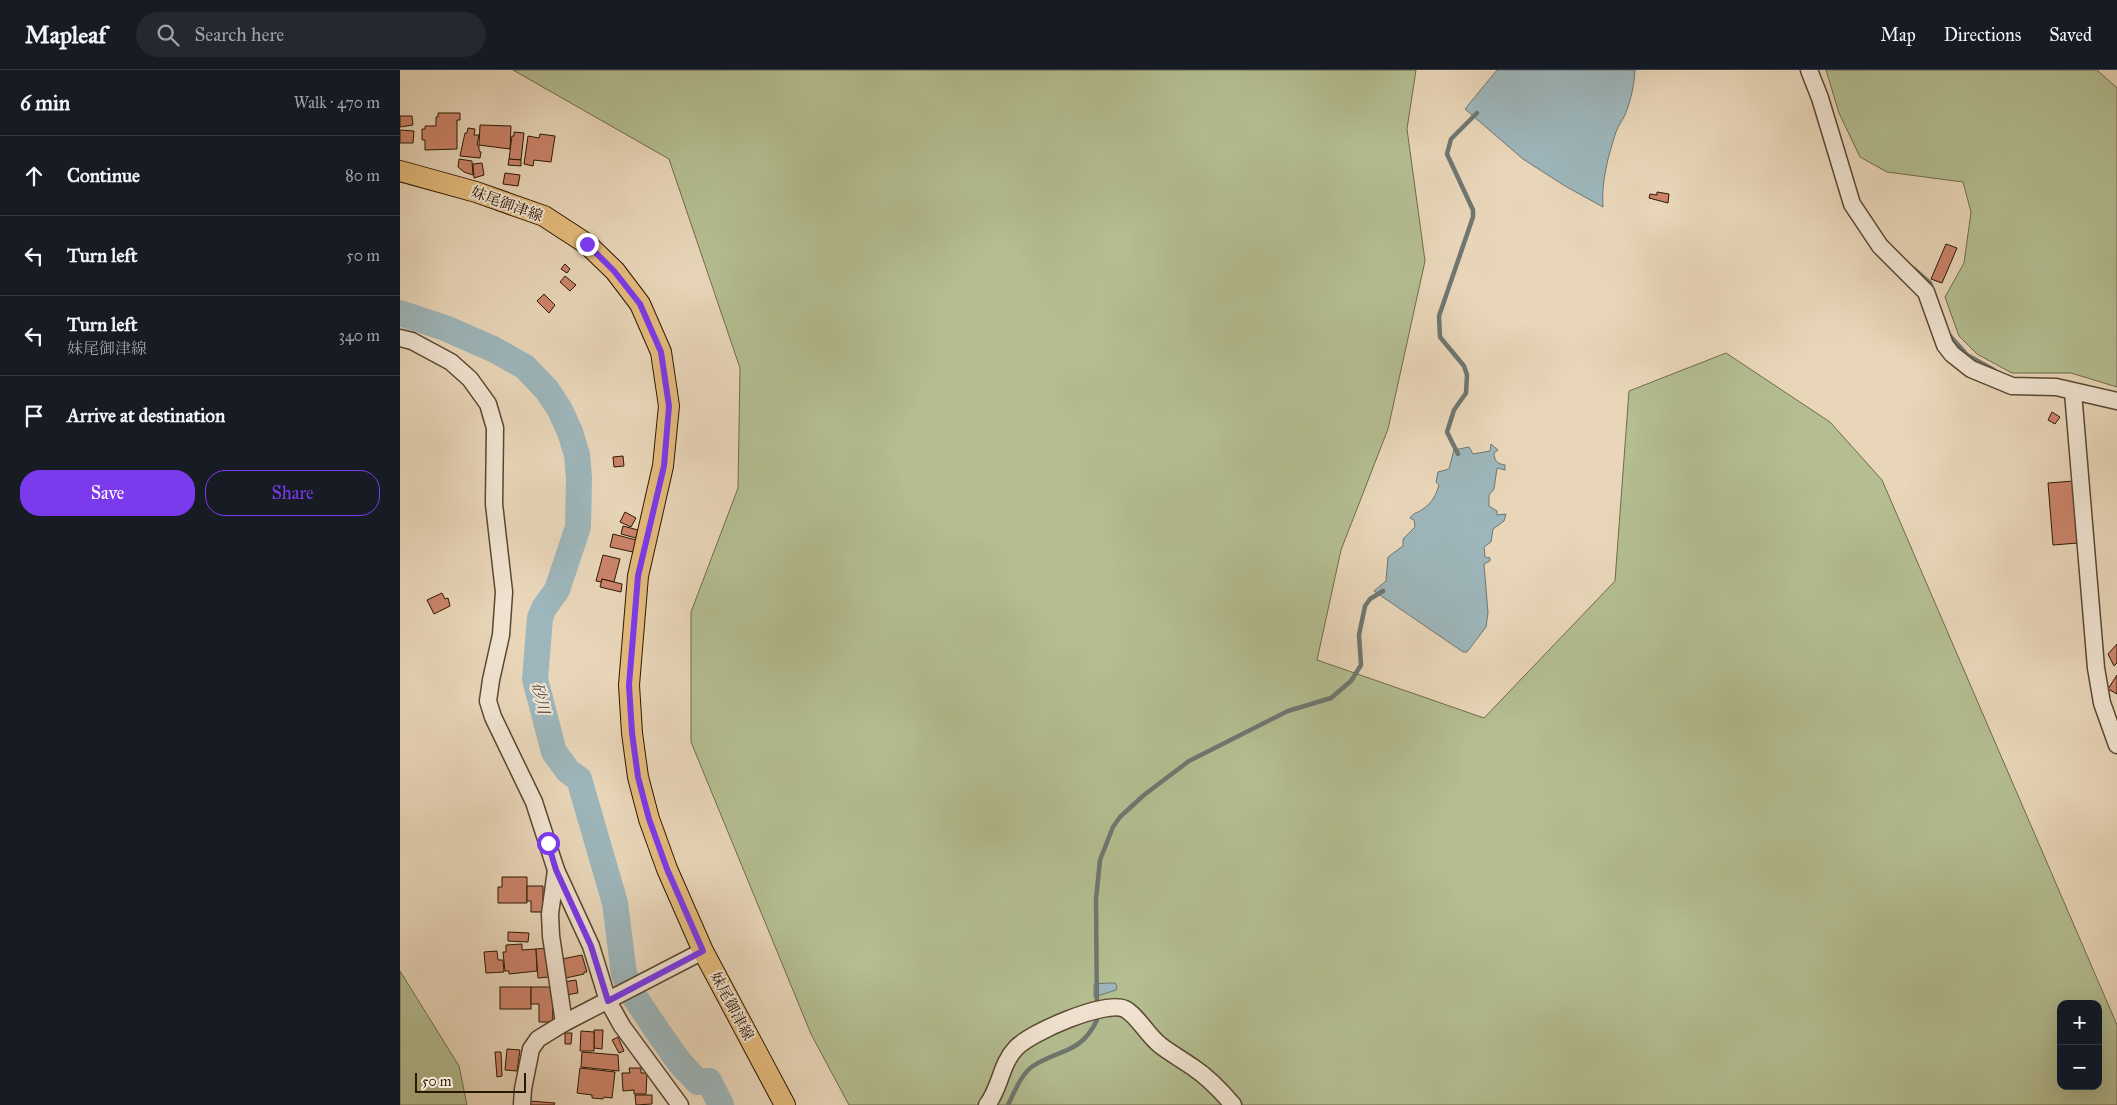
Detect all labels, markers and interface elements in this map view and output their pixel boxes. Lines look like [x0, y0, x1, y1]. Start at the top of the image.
search box [136, 12, 486, 57]
text: Mapleaf [25, 20, 106, 50]
icon: search [154, 21, 182, 49]
text: Search here [194, 23, 284, 46]
text: Map [1880, 24, 1916, 46]
text: Directions [1944, 24, 2021, 46]
text: Saved [2049, 24, 2092, 46]
text: 6 min [20, 90, 70, 116]
text: Walk · 470 m [294, 93, 380, 112]
icon: ahead [20, 162, 48, 190]
text: Continue [67, 164, 140, 187]
text: 80 m [345, 166, 380, 185]
street label: 妹尾御津線 [469, 183, 545, 225]
route end [576, 233, 599, 256]
icon: left [20, 242, 48, 270]
text: Turn left [67, 244, 137, 267]
text: 50 m [346, 246, 380, 265]
text: Turn left [67, 313, 137, 336]
icon: left [20, 322, 48, 350]
text: 340 m [338, 326, 380, 345]
text: 妹尾御津線 [67, 339, 147, 358]
icon: arrive [20, 402, 48, 430]
text: Arrive at destination [67, 404, 225, 427]
button: Save [20, 470, 195, 516]
button: Share [205, 470, 380, 516]
water label: 砂川 [528, 680, 554, 718]
route start [537, 832, 560, 855]
street label: 妹尾御津線 [706, 969, 758, 1043]
map controls [2057, 1000, 2102, 1090]
button: + [2057, 1000, 2102, 1045]
button: − [2057, 1045, 2102, 1090]
scale bar [415, 1070, 526, 1093]
text: 50 m [422, 1073, 451, 1090]

